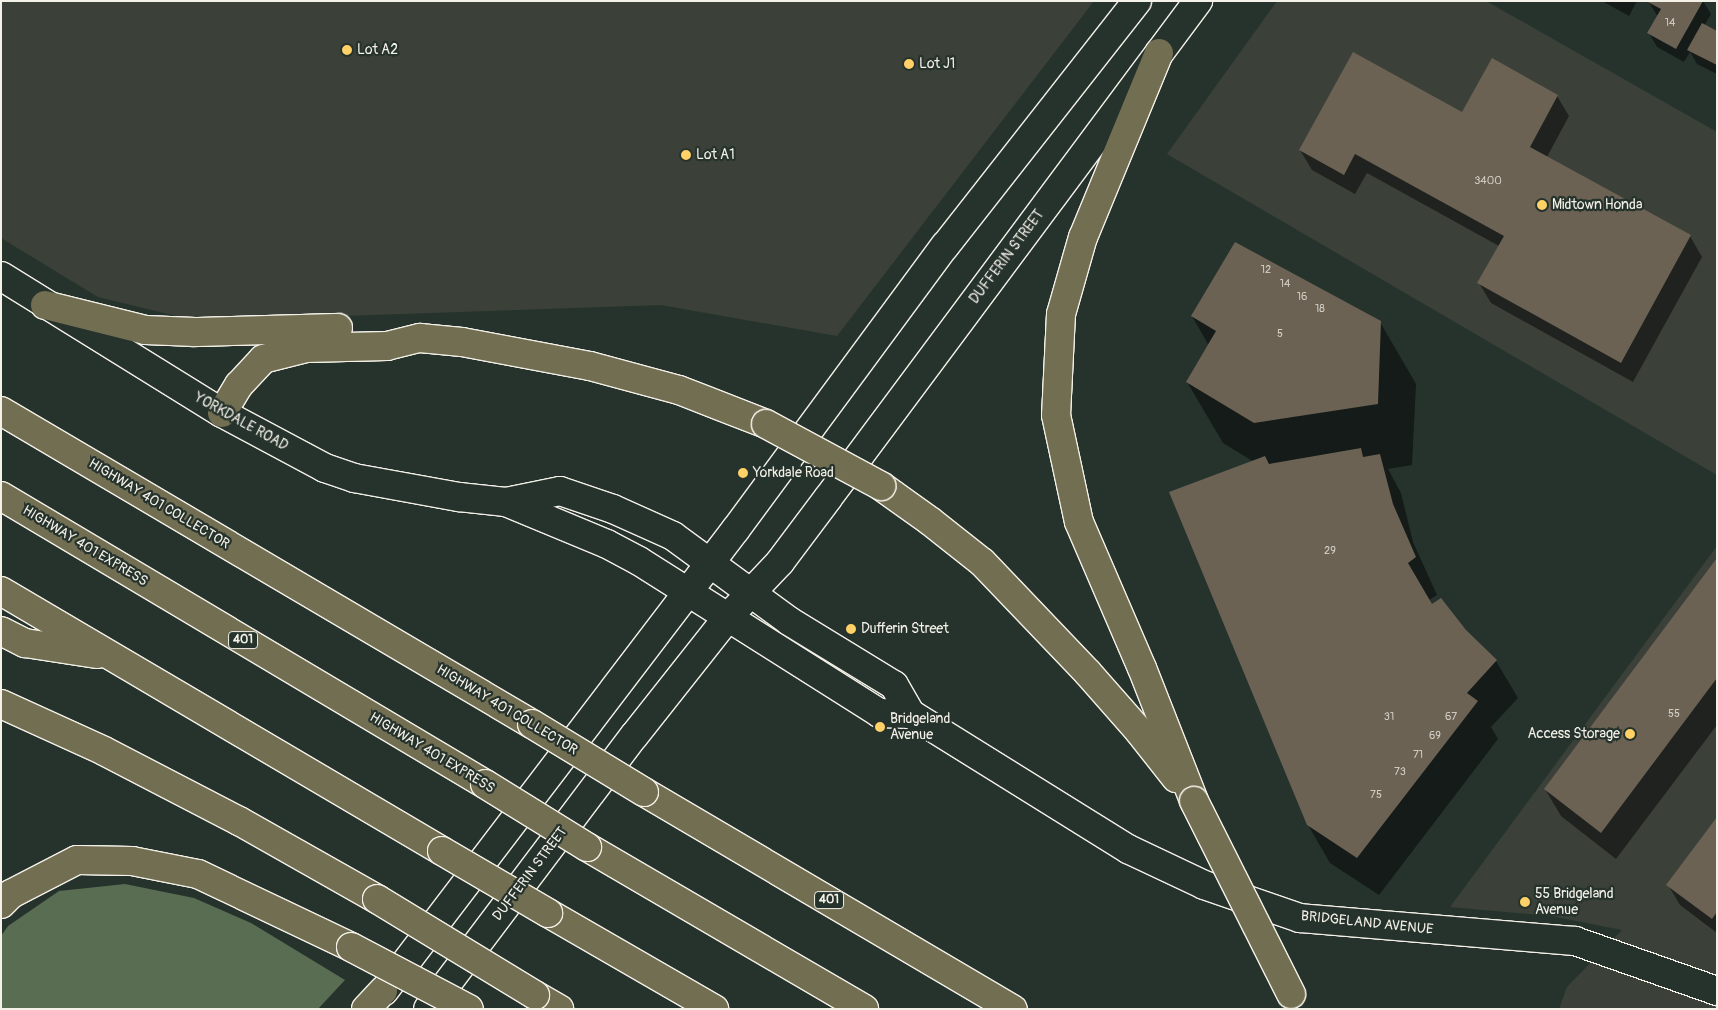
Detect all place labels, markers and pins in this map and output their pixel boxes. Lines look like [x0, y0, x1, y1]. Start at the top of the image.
place label: Lot A2 [357, 42, 398, 58]
marker: Lot A2 [341, 44, 353, 56]
place label: Lot J1 [919, 56, 955, 72]
marker: Lot J1 [903, 58, 915, 70]
place label: Lot A1 [696, 147, 735, 163]
marker: Lot A1 [680, 149, 692, 161]
place label: Midtown Honda [1552, 197, 1642, 213]
marker: Midtown Honda [1536, 199, 1548, 211]
place label: Yorkdale Road [753, 465, 834, 481]
marker: Yorkdale Road [737, 467, 749, 479]
place label: Dufferin Street [861, 621, 949, 637]
marker: Dufferin Street [845, 623, 857, 635]
place label: Bridgeland Avenue [890, 711, 950, 744]
marker: Bridgeland Avenue [874, 721, 886, 733]
place label: Access Storage [1527, 726, 1620, 742]
marker: Access Storage [1624, 728, 1636, 740]
place label: 55 Bridgeland Avenue [1535, 886, 1614, 919]
marker: 55 Bridgeland Avenue [1519, 896, 1531, 908]

